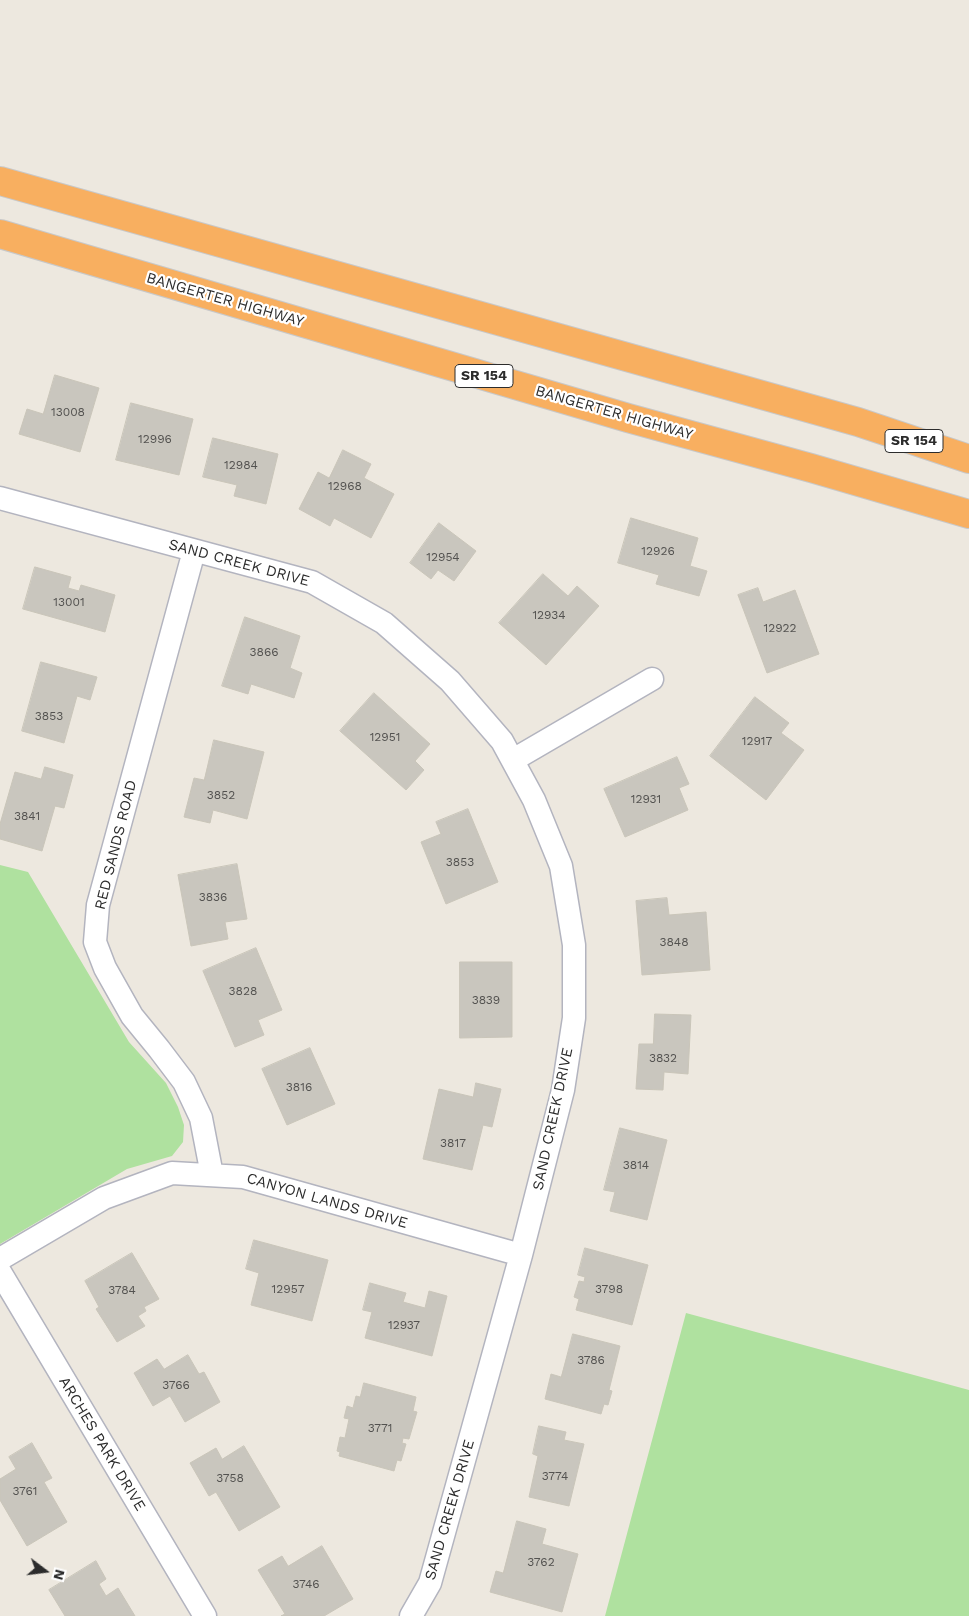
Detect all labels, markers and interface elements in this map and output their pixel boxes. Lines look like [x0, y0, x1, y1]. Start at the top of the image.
street label: BANGERTER HIGHWAY [144, 269, 306, 331]
road number: SR 154 [455, 364, 513, 388]
street label: BANGERTER HIGHWAY [533, 382, 695, 444]
house number: 13008 [51, 405, 85, 419]
road number: SR 154 [885, 430, 943, 452]
house number: 12996 [138, 432, 172, 446]
house number: 12984 [224, 458, 258, 472]
house number: 12968 [328, 479, 362, 493]
street label: SAND CREEK DRIVE [167, 536, 311, 590]
house number: 12926 [641, 544, 675, 558]
house number: 12954 [426, 550, 460, 564]
house number: 13001 [53, 595, 85, 609]
house number: 12934 [532, 608, 566, 622]
house number: 12922 [763, 621, 797, 635]
house number: 3866 [250, 645, 278, 659]
house number: 3853 [35, 709, 63, 723]
house number: 12951 [370, 730, 400, 744]
house number: 12917 [742, 734, 772, 748]
street label: RED SANDS ROAD [91, 778, 141, 912]
house number: 3852 [207, 788, 235, 802]
house number: 12931 [631, 792, 661, 806]
house number: 3841 [14, 809, 40, 823]
house number: 3853 [446, 855, 474, 869]
house number: 3836 [199, 890, 227, 904]
house number: 3848 [659, 935, 689, 949]
house number: 3828 [229, 984, 257, 998]
house number: 3839 [472, 993, 500, 1007]
street label: SAND CREEK DRIVE [529, 1046, 577, 1192]
house number: 3832 [649, 1051, 677, 1065]
house number: 3816 [286, 1080, 312, 1094]
house number: 3817 [440, 1136, 466, 1150]
house number: 3814 [623, 1158, 649, 1172]
street label: CANYON LANDS DRIVE [244, 1169, 410, 1233]
house number: 12957 [272, 1282, 304, 1296]
house number: 3798 [595, 1282, 623, 1296]
house number: 3784 [108, 1283, 136, 1297]
house number: 12937 [388, 1318, 420, 1332]
house number: 3786 [577, 1353, 605, 1367]
street label: ARCHES PARK DRIVE [55, 1374, 149, 1514]
house number: 3766 [162, 1378, 190, 1392]
house number: 3771 [368, 1421, 392, 1435]
street label: SAND CREEK DRIVE [421, 1438, 479, 1582]
house number: 3774 [542, 1469, 568, 1483]
house number: 3758 [216, 1471, 244, 1485]
house number: 3761 [13, 1484, 37, 1498]
north arrow [20, 1546, 70, 1596]
house number: 3762 [527, 1555, 555, 1569]
text: N [50, 1568, 69, 1582]
house number: 3746 [292, 1577, 320, 1591]

